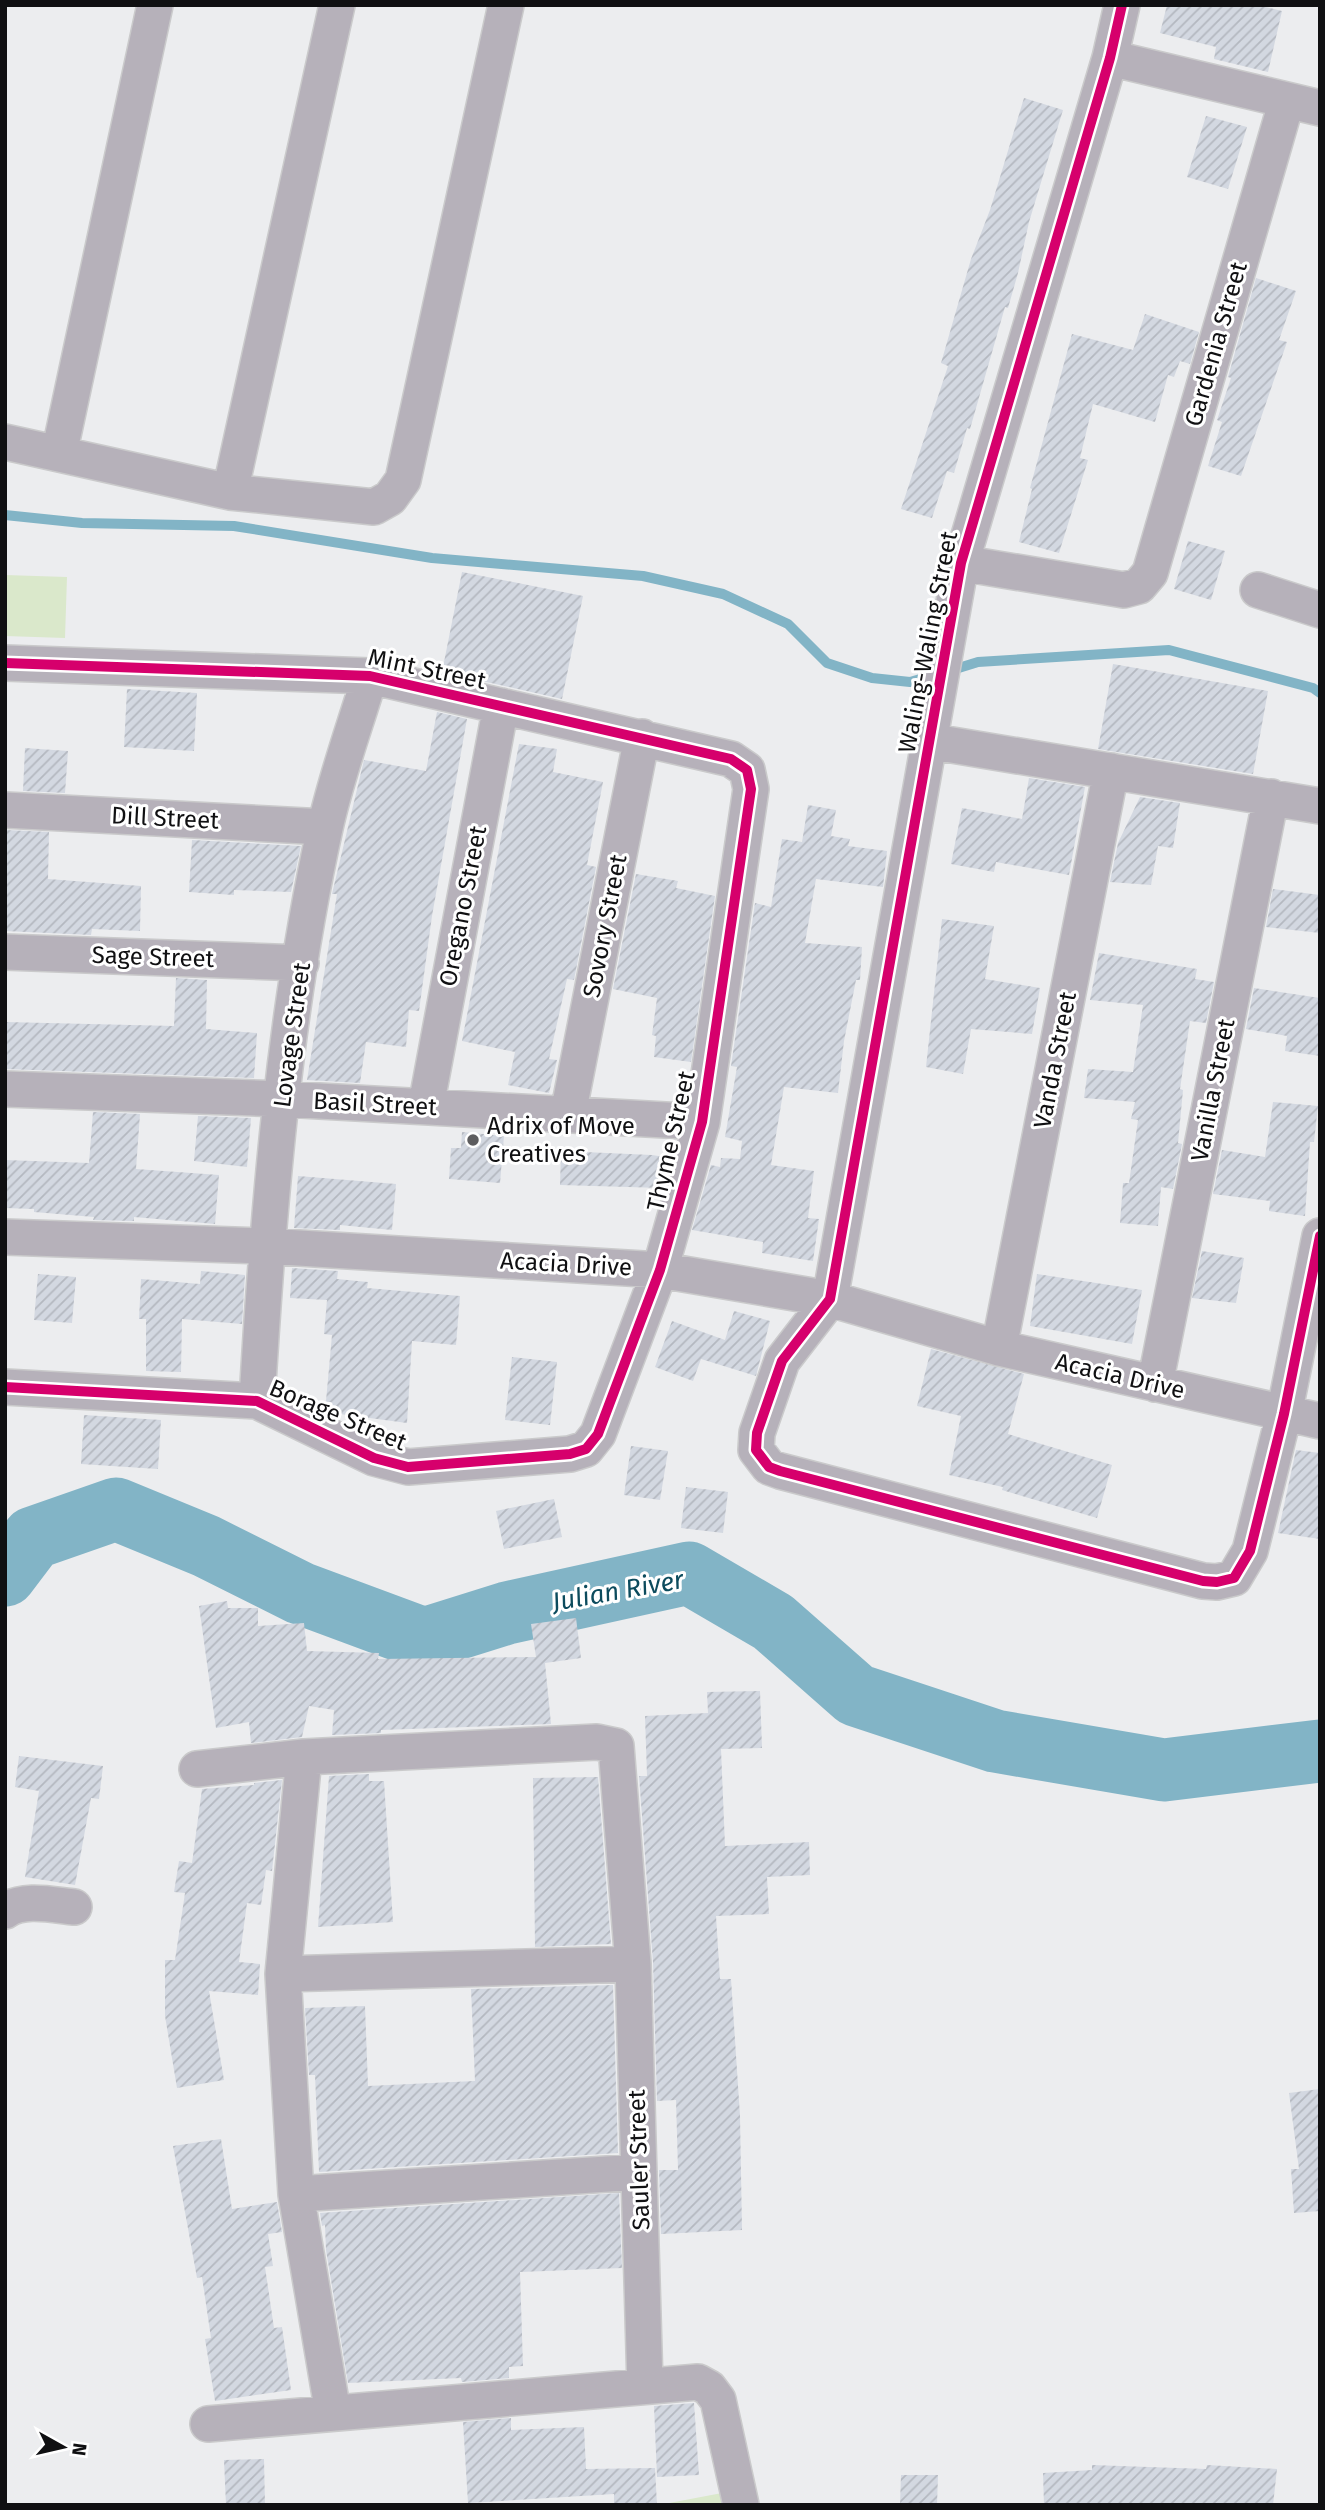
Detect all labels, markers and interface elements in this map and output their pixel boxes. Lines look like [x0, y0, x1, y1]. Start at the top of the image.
street label: Gardenia Street [1179, 258, 1253, 429]
street label: Waling-Waling Street [893, 528, 963, 755]
street label: Mint Street [366, 643, 489, 695]
street label: Dill Street [110, 801, 220, 835]
street label: Oregano Street [434, 823, 492, 989]
street label: Sovory Street [577, 852, 633, 1000]
street label: Sage Street [91, 941, 215, 973]
street label: Lovage Street [268, 960, 316, 1109]
street label: Vanda Street [1028, 989, 1082, 1131]
street label: Vanilla Street [1185, 1016, 1241, 1164]
street label: Thyme Street [641, 1068, 701, 1214]
street label: Basil Street [312, 1087, 438, 1121]
place label: Adrix of Move Creatives [487, 1112, 635, 1168]
marker: Adrix of Move Creatives [465, 1132, 481, 1148]
street label: Acacia Drive [499, 1247, 633, 1281]
street label: Acacia Drive [1053, 1348, 1187, 1404]
street label: Borage Street [265, 1373, 411, 1457]
water label: Julian River [548, 1564, 687, 1618]
street label: Sauler Street [623, 2089, 655, 2231]
north arrow [28, 2412, 98, 2482]
text: N [67, 2441, 92, 2457]

